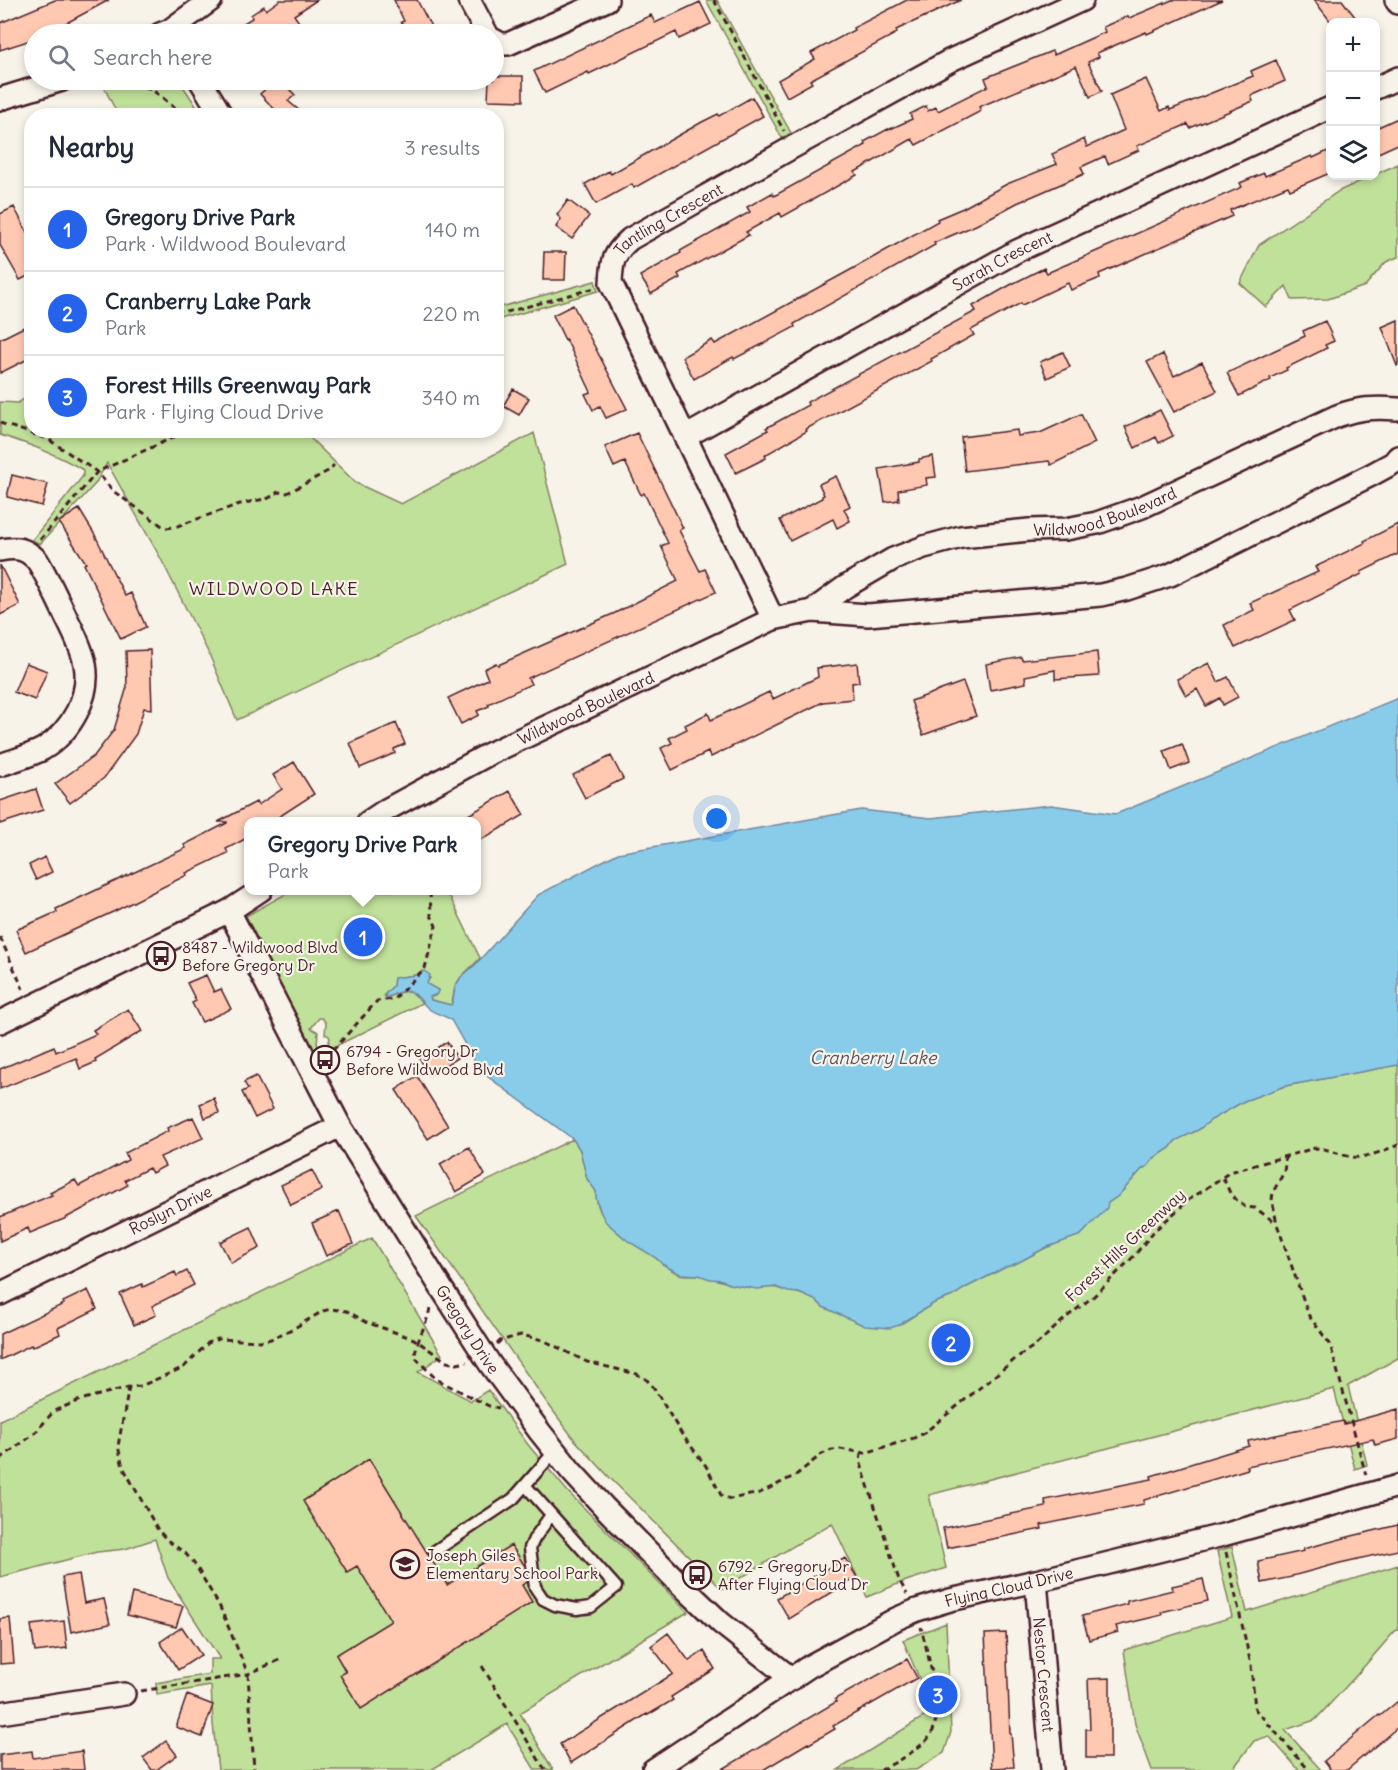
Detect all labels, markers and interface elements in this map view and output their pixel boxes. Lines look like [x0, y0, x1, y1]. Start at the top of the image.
map controls [1326, 18, 1380, 180]
button: + [1326, 18, 1380, 72]
search box [24, 24, 504, 90]
icon: search [45, 41, 78, 74]
text: Search here [93, 43, 212, 71]
button: − [1326, 72, 1380, 126]
button: layers [1326, 126, 1380, 180]
text: Nearby [48, 131, 134, 164]
text: 3 results [404, 135, 480, 160]
street label: Tantling Crescent [609, 178, 727, 259]
text: Gregory Drive Park [105, 203, 295, 231]
text: 1 [64, 217, 71, 242]
text: 140 m [425, 217, 480, 242]
street label: Sarah Crescent [949, 226, 1056, 295]
text: Park · Wildwood Boulevard [105, 231, 346, 256]
text: Cranberry Lake Park [105, 287, 311, 315]
text: 2 [62, 301, 73, 326]
text: 220 m [423, 301, 480, 326]
text: Park [105, 315, 146, 340]
text: Forest Hills Greenway Park [105, 371, 371, 399]
text: 3 [62, 385, 73, 410]
text: 340 m [422, 385, 480, 410]
text: Park · Flying Cloud Drive [105, 399, 324, 424]
street label: Wildwood Boulevard [1033, 482, 1179, 540]
district label: WILDWOOD LAKE [189, 577, 359, 600]
street label: Wildwood Boulevard [514, 667, 657, 749]
your location [702, 804, 731, 833]
popup [244, 817, 481, 895]
text: Gregory Drive Park [267, 830, 458, 858]
text: Park [267, 858, 309, 883]
pin: 1 [344, 914, 382, 960]
place label: 8487 - Wildwood Blvd Before Gregory Dr [182, 937, 338, 975]
bus stop icon: 8487 - Wildwood Blvd Before Gregory Dr [145, 940, 177, 972]
place label: 6794 - Gregory Dr Before Wildwood Blvd [346, 1041, 504, 1079]
bus stop icon: 6794 - Gregory Dr Before Wildwood Blvd [309, 1044, 341, 1076]
water label: Cranberry Lake [809, 1046, 938, 1069]
street label: Roslyn Drive [126, 1181, 215, 1239]
street label: Forest Hills Greenway [1061, 1184, 1189, 1306]
street label: Gregory Drive [432, 1281, 504, 1378]
pin: 2 [932, 1320, 970, 1366]
place label: Joseph Giles Elementary School Park [426, 1545, 598, 1583]
school or university icon: Joseph Giles Elementary School Park [389, 1548, 421, 1580]
place label: 6792 - Gregory Dr After Flying Cloud Dr [718, 1556, 869, 1594]
bus stop icon: 6792 - Gregory Dr After Flying Cloud Dr [681, 1559, 713, 1591]
street label: Flying Cloud Drive [942, 1562, 1075, 1611]
street label: Nestor Crescent [1029, 1617, 1059, 1733]
pin: 3 [918, 1672, 958, 1718]

